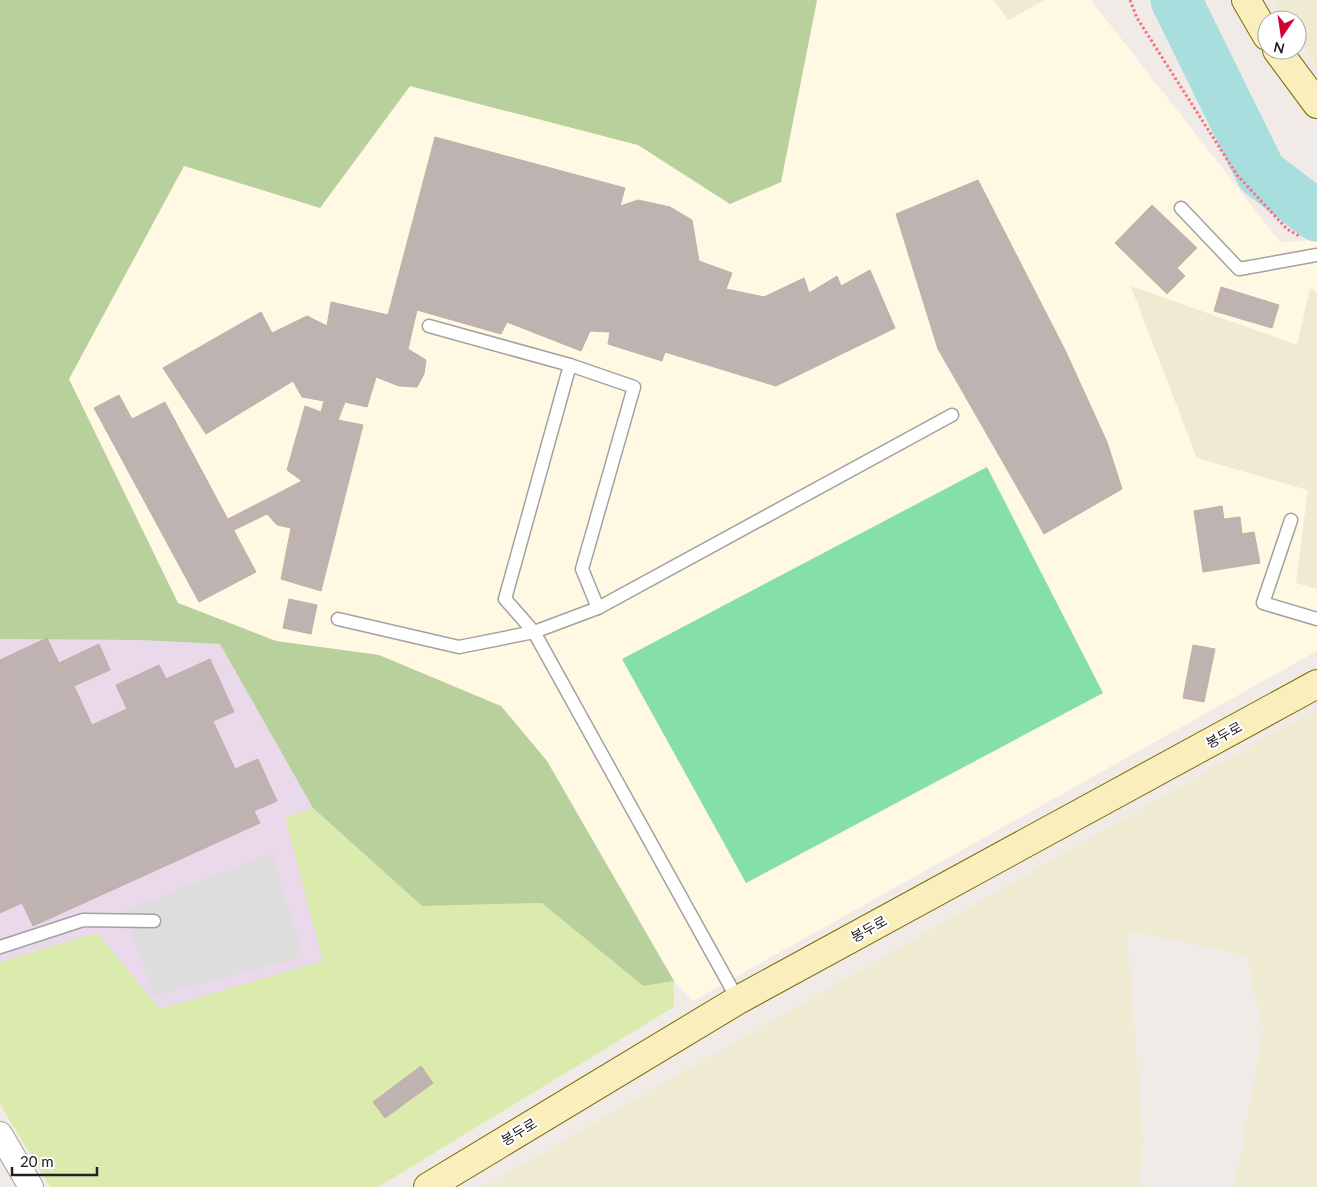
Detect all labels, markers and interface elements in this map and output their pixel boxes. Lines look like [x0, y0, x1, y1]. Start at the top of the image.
north arrow [1257, 10, 1307, 60]
text: N [1272, 39, 1286, 58]
street label: 봉두로 [1203, 718, 1245, 751]
street label: 봉두로 [848, 912, 890, 945]
street label: 봉두로 [498, 1114, 540, 1149]
scale bar [12, 1144, 98, 1176]
text: 20 m [20, 1152, 54, 1170]

